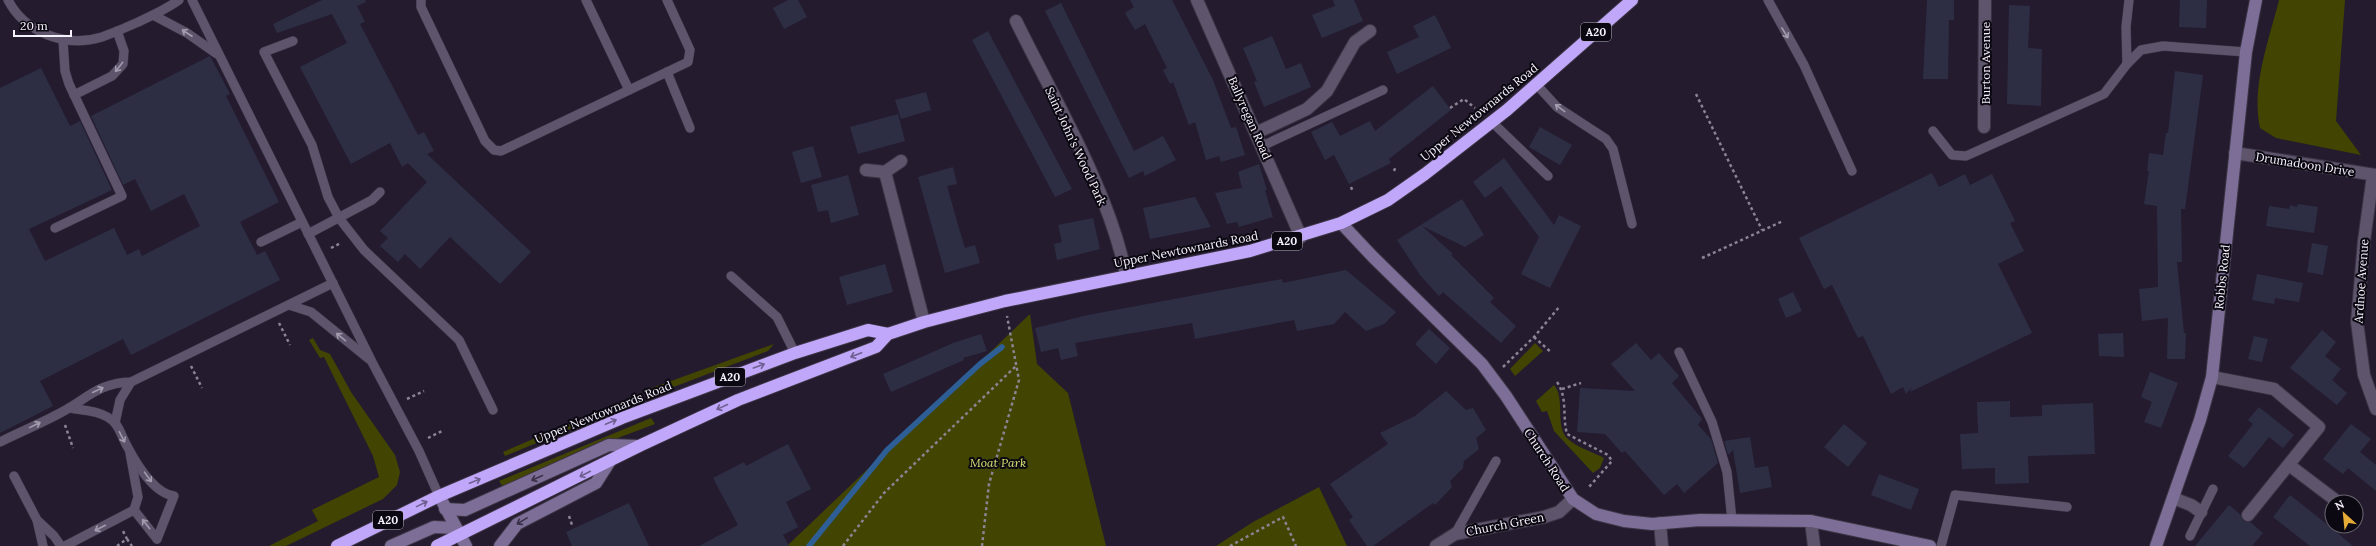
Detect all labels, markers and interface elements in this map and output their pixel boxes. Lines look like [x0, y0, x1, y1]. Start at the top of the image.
scale bar [14, 12, 71, 38]
text: 20 m [20, 18, 48, 33]
street label: Burton Avenue [1978, 21, 1993, 104]
road number: A20 [1581, 23, 1611, 41]
one-way arrow [1782, 27, 1790, 39]
one-way arrow [182, 29, 193, 37]
street label: Upper Newtownards Road [1417, 60, 1541, 164]
one-way arrow [115, 62, 123, 73]
street label: Ballyregan Road [1225, 74, 1275, 162]
street label: Saint John's Wood Park [1042, 84, 1110, 208]
one-way arrow [1554, 103, 1565, 112]
street label: Drumadoon Drive [2254, 149, 2356, 179]
street label: Upper Newtownards Road [1113, 228, 1259, 270]
road number: A20 [1272, 232, 1302, 250]
street label: Ardnoe Avenue [2351, 238, 2371, 325]
street label: Robbs Road [2211, 244, 2233, 310]
one-way arrow [336, 333, 347, 342]
one-way arrow [851, 351, 863, 359]
one-way arrow [753, 362, 765, 370]
road number: A20 [715, 368, 745, 386]
street label: Upper Newtownards Road [532, 378, 674, 446]
one-way arrow [92, 386, 104, 393]
one-way arrow [717, 404, 729, 411]
one-way arrow [605, 418, 617, 425]
one-way arrow [28, 421, 40, 428]
street label: Church Road [1521, 426, 1573, 494]
one-way arrow [119, 430, 126, 442]
park label: Moat Park [970, 455, 1026, 470]
one-way arrow [144, 471, 152, 482]
one-way arrow [579, 471, 591, 478]
one-way arrow [531, 475, 543, 482]
one-way arrow [469, 476, 481, 484]
north arrow [2324, 494, 2364, 534]
text: N [2332, 497, 2347, 513]
one-way arrow [416, 500, 428, 507]
street label: Church Green [1465, 509, 1545, 539]
road number: A20 [373, 511, 403, 529]
one-way arrow [142, 518, 150, 529]
one-way arrow [516, 518, 528, 526]
one-way arrow [94, 525, 106, 532]

